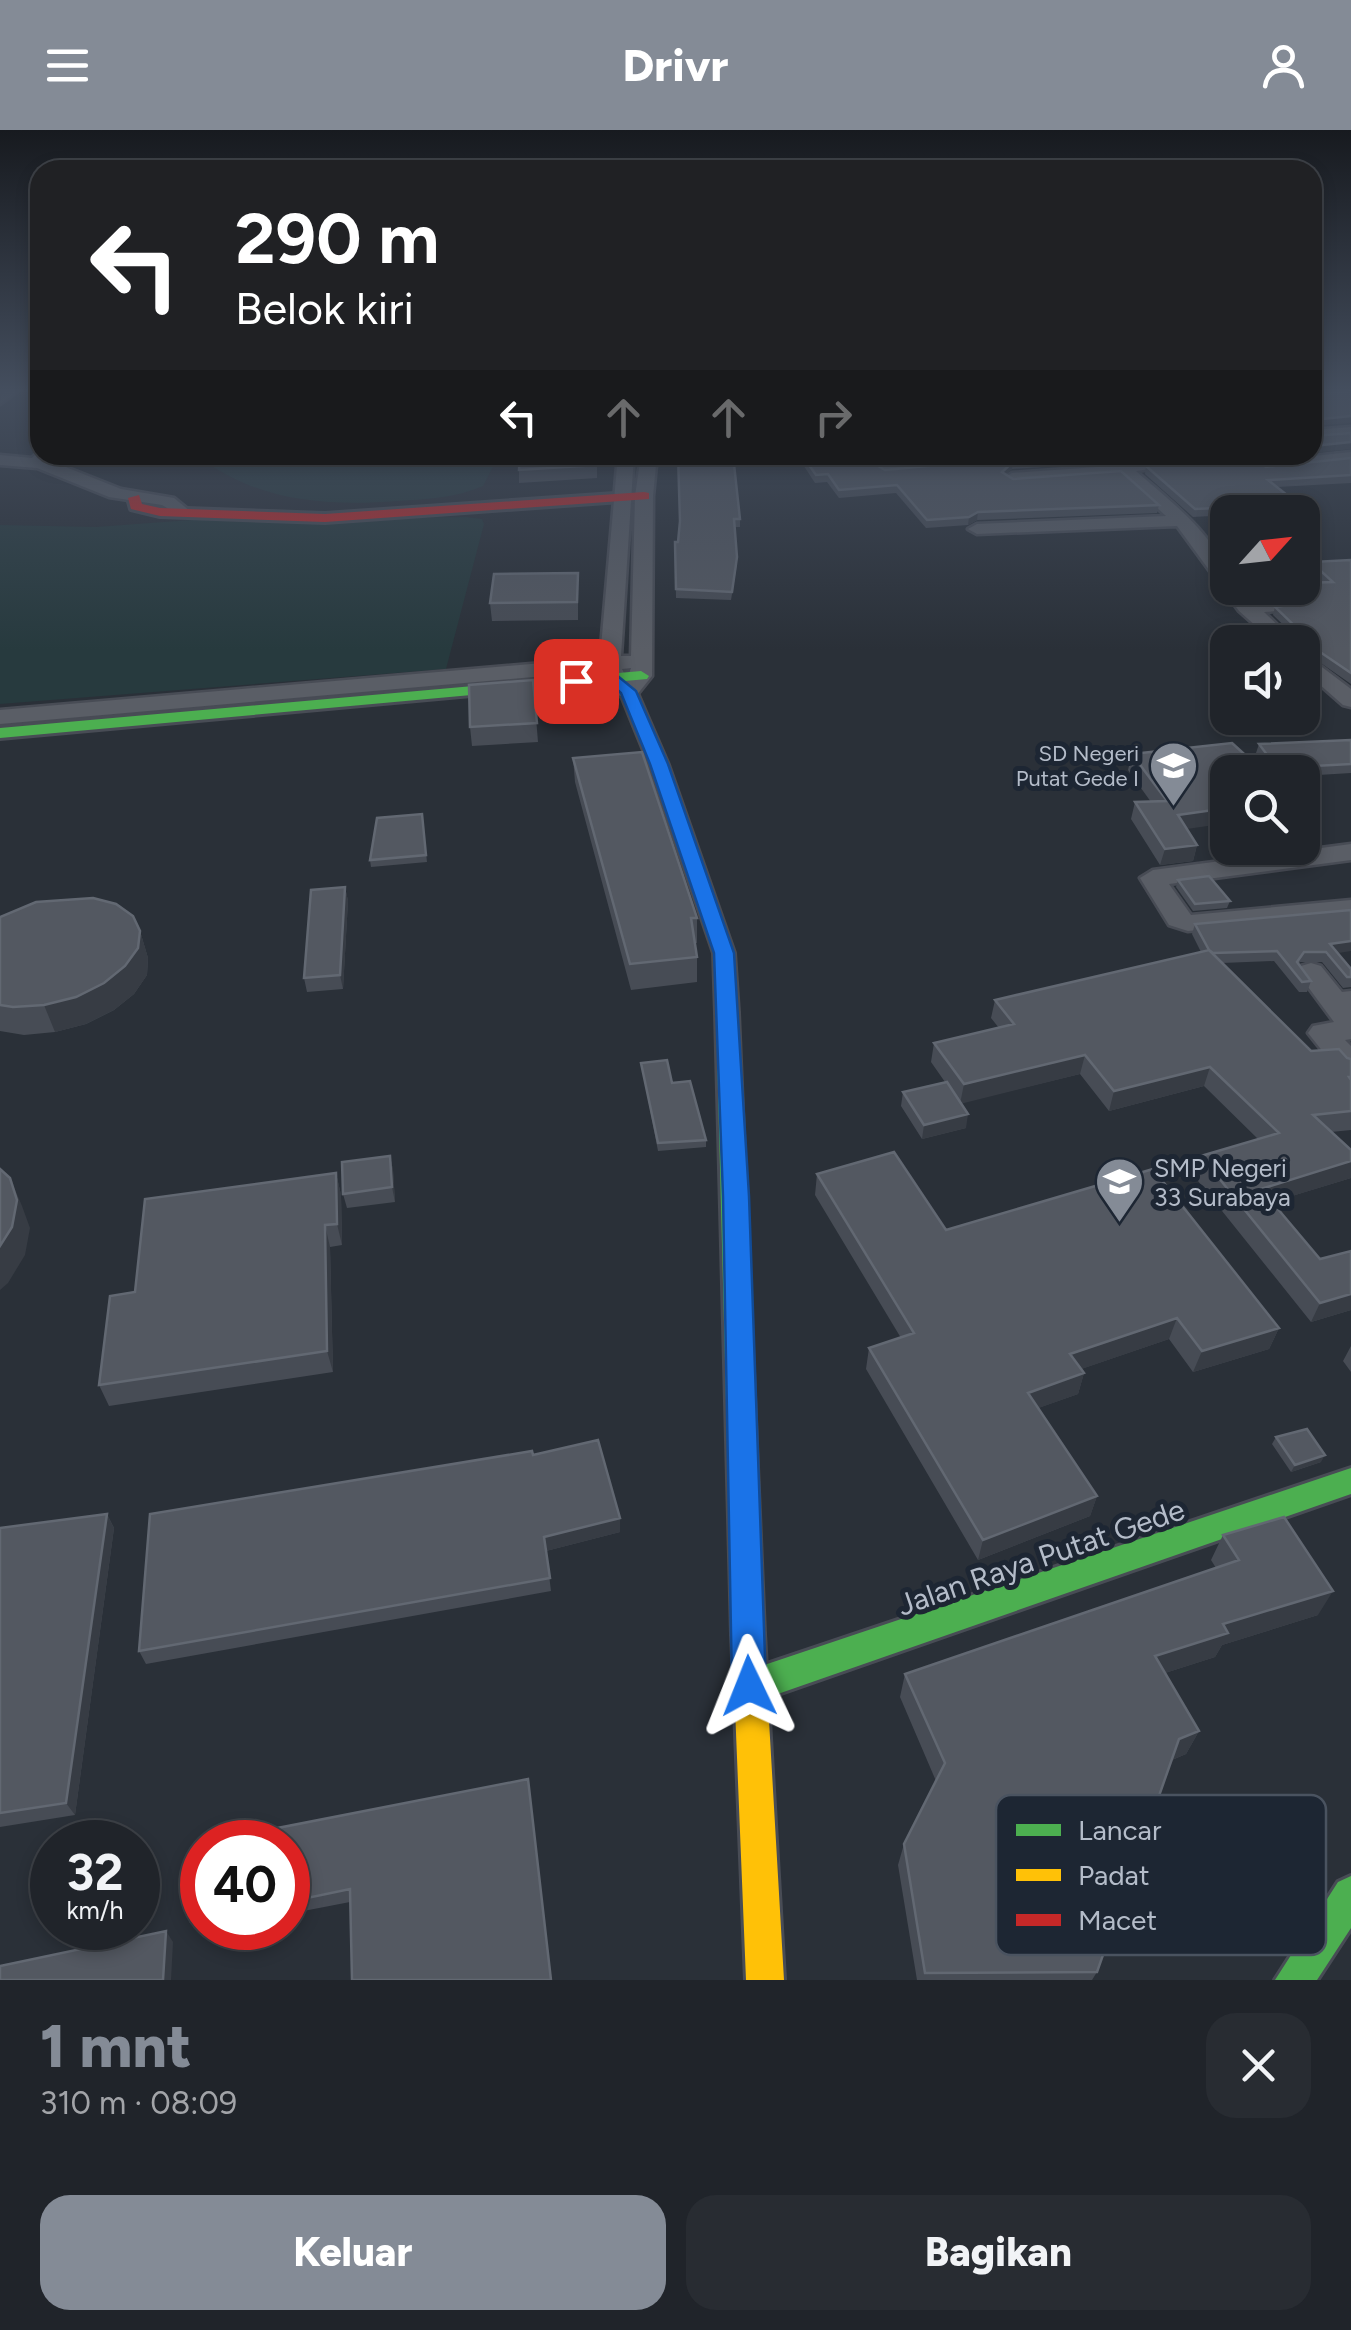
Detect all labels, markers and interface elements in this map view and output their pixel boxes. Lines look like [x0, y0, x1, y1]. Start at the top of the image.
icon: menu [40, 38, 95, 93]
text: Drivr [623, 38, 728, 92]
icon: person [1256, 38, 1311, 93]
text: 290 m [235, 196, 439, 281]
icon: left [70, 200, 200, 330]
text: Belok kiri [235, 281, 414, 335]
icon: left [491, 390, 546, 445]
icon: ahead [596, 390, 651, 445]
icon: ahead [701, 390, 756, 445]
icon: right [806, 390, 861, 445]
north arrow [1210, 495, 1320, 605]
map controls [1210, 495, 1320, 865]
button: sound [1210, 625, 1320, 735]
pin [534, 639, 619, 724]
icon: arrive [549, 654, 604, 709]
place label: SD Negeri Putat Gede I [1016, 740, 1139, 792]
school or university icon: SD Negeri Putat Gede I [1148, 740, 1200, 808]
button: search [1210, 755, 1320, 865]
place label: SMP Negeri 33 Surabaya [1154, 1153, 1291, 1212]
school or university icon: SMP Negeri 33 Surabaya [1093, 1156, 1145, 1224]
street label: Jalan Raya Putat Gede [893, 1490, 1189, 1624]
position arrow [697, 1634, 801, 1738]
legend [996, 1795, 1326, 1955]
text: Lancar [1078, 1813, 1162, 1847]
speed limit sign: 40 [180, 1820, 310, 1950]
text: 32 [67, 1842, 123, 1903]
text: Padat [1078, 1858, 1149, 1892]
text: km/h [66, 1895, 124, 1925]
text: Macet [1078, 1903, 1157, 1937]
text: 1 mnt [40, 2010, 192, 2082]
button: close [1206, 2013, 1311, 2118]
text: 310 m · 08:09 [40, 2084, 237, 2122]
button: Keluar [40, 2195, 666, 2310]
button: Bagikan [686, 2195, 1311, 2310]

